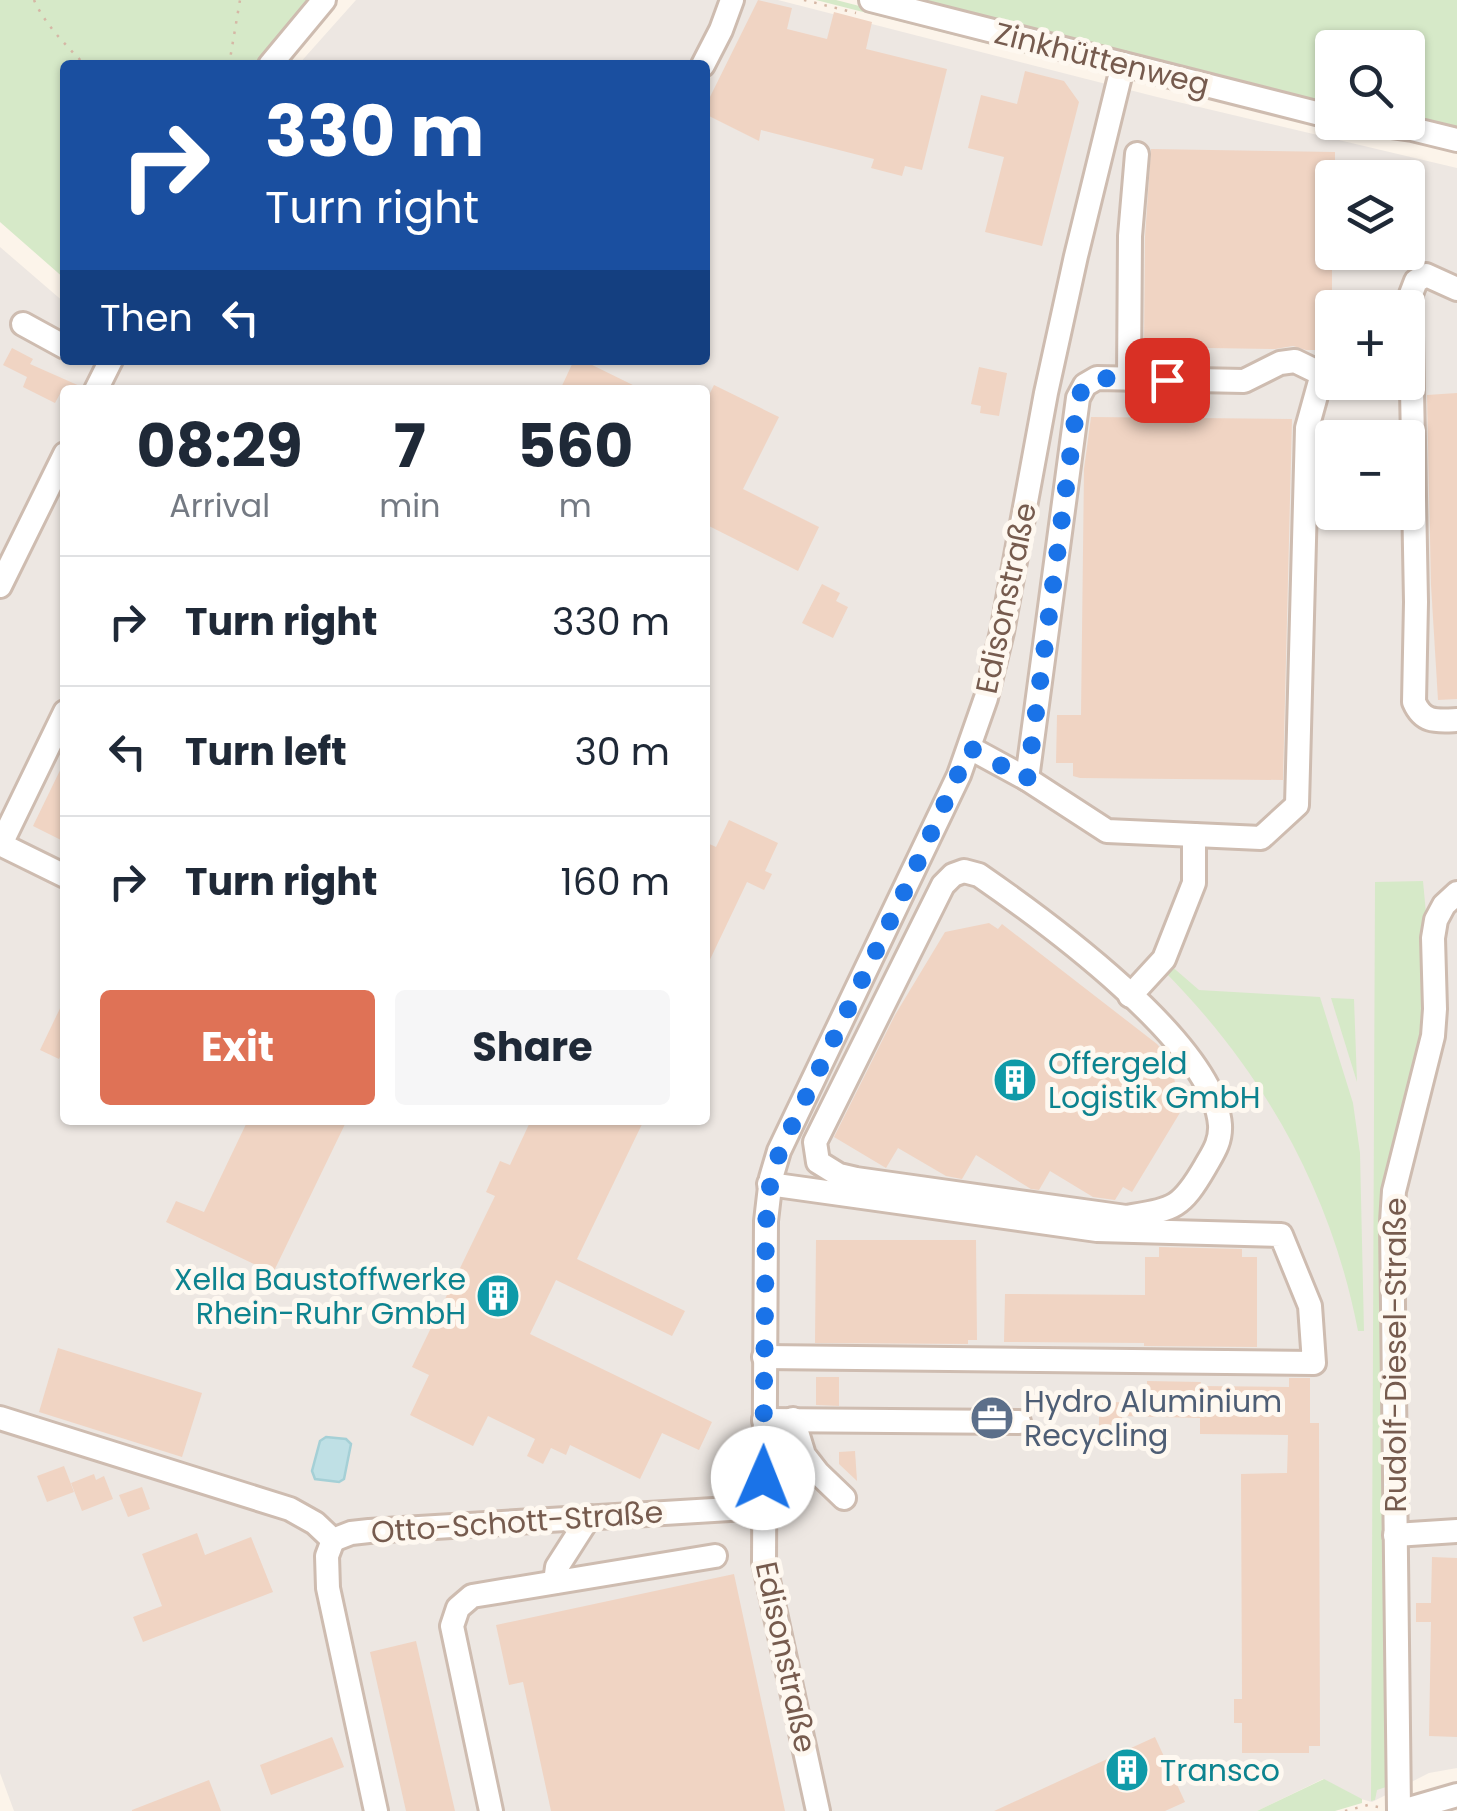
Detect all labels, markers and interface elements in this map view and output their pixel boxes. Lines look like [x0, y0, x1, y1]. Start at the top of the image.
street label: Zinkhüttenweg [990, 12, 1214, 106]
map controls [1315, 30, 1425, 530]
button: search [1315, 30, 1425, 140]
text: 330 m [265, 82, 484, 181]
icon: right [100, 100, 230, 230]
button: layers [1315, 160, 1425, 270]
text: Turn right [265, 176, 479, 239]
icon: left [213, 290, 268, 345]
button: + [1315, 290, 1425, 400]
text: Then [100, 291, 193, 344]
pin [1125, 338, 1210, 423]
icon: arrive [1140, 353, 1195, 408]
text: 08:29 [137, 404, 303, 488]
text: 7 [394, 404, 426, 488]
text: 560 [517, 404, 633, 488]
button: − [1315, 420, 1425, 530]
text: Arrival [169, 483, 270, 528]
text: min [379, 483, 441, 528]
text: m [559, 483, 592, 528]
street label: Edisonstraße [965, 499, 1047, 697]
icon: right [100, 594, 155, 649]
text: Turn right [185, 595, 377, 648]
text: 330 m [552, 595, 670, 648]
icon: left [100, 724, 155, 779]
text: Turn left [185, 725, 347, 778]
text: 30 m [574, 725, 670, 778]
icon: right [100, 854, 155, 909]
text: Turn right [185, 855, 377, 908]
text: 160 m [561, 855, 670, 908]
button: Exit [100, 990, 375, 1105]
button: Share [395, 990, 670, 1105]
place label: Offergeld Logistik GmbH [1048, 1042, 1261, 1119]
building icon: Offergeld Logistik GmbH [992, 1057, 1038, 1103]
street label: Rudolf-Diesel-Straße [1374, 1197, 1417, 1513]
place label: Xella Baustoffwerke Rhein-Ruhr GmbH [174, 1258, 466, 1335]
building icon: Xella Baustoffwerke Rhein-Ruhr GmbH [475, 1273, 521, 1319]
place label: Hydro Aluminium Recycling [1024, 1380, 1282, 1457]
office icon: Hydro Aluminium Recycling [969, 1395, 1015, 1441]
position arrow [711, 1426, 815, 1530]
street label: Otto-Schott-Straße [369, 1490, 665, 1554]
street label: Edisonstraße [745, 1558, 827, 1756]
building icon: Transco [1104, 1747, 1150, 1793]
place label: Transco [1160, 1749, 1280, 1792]

